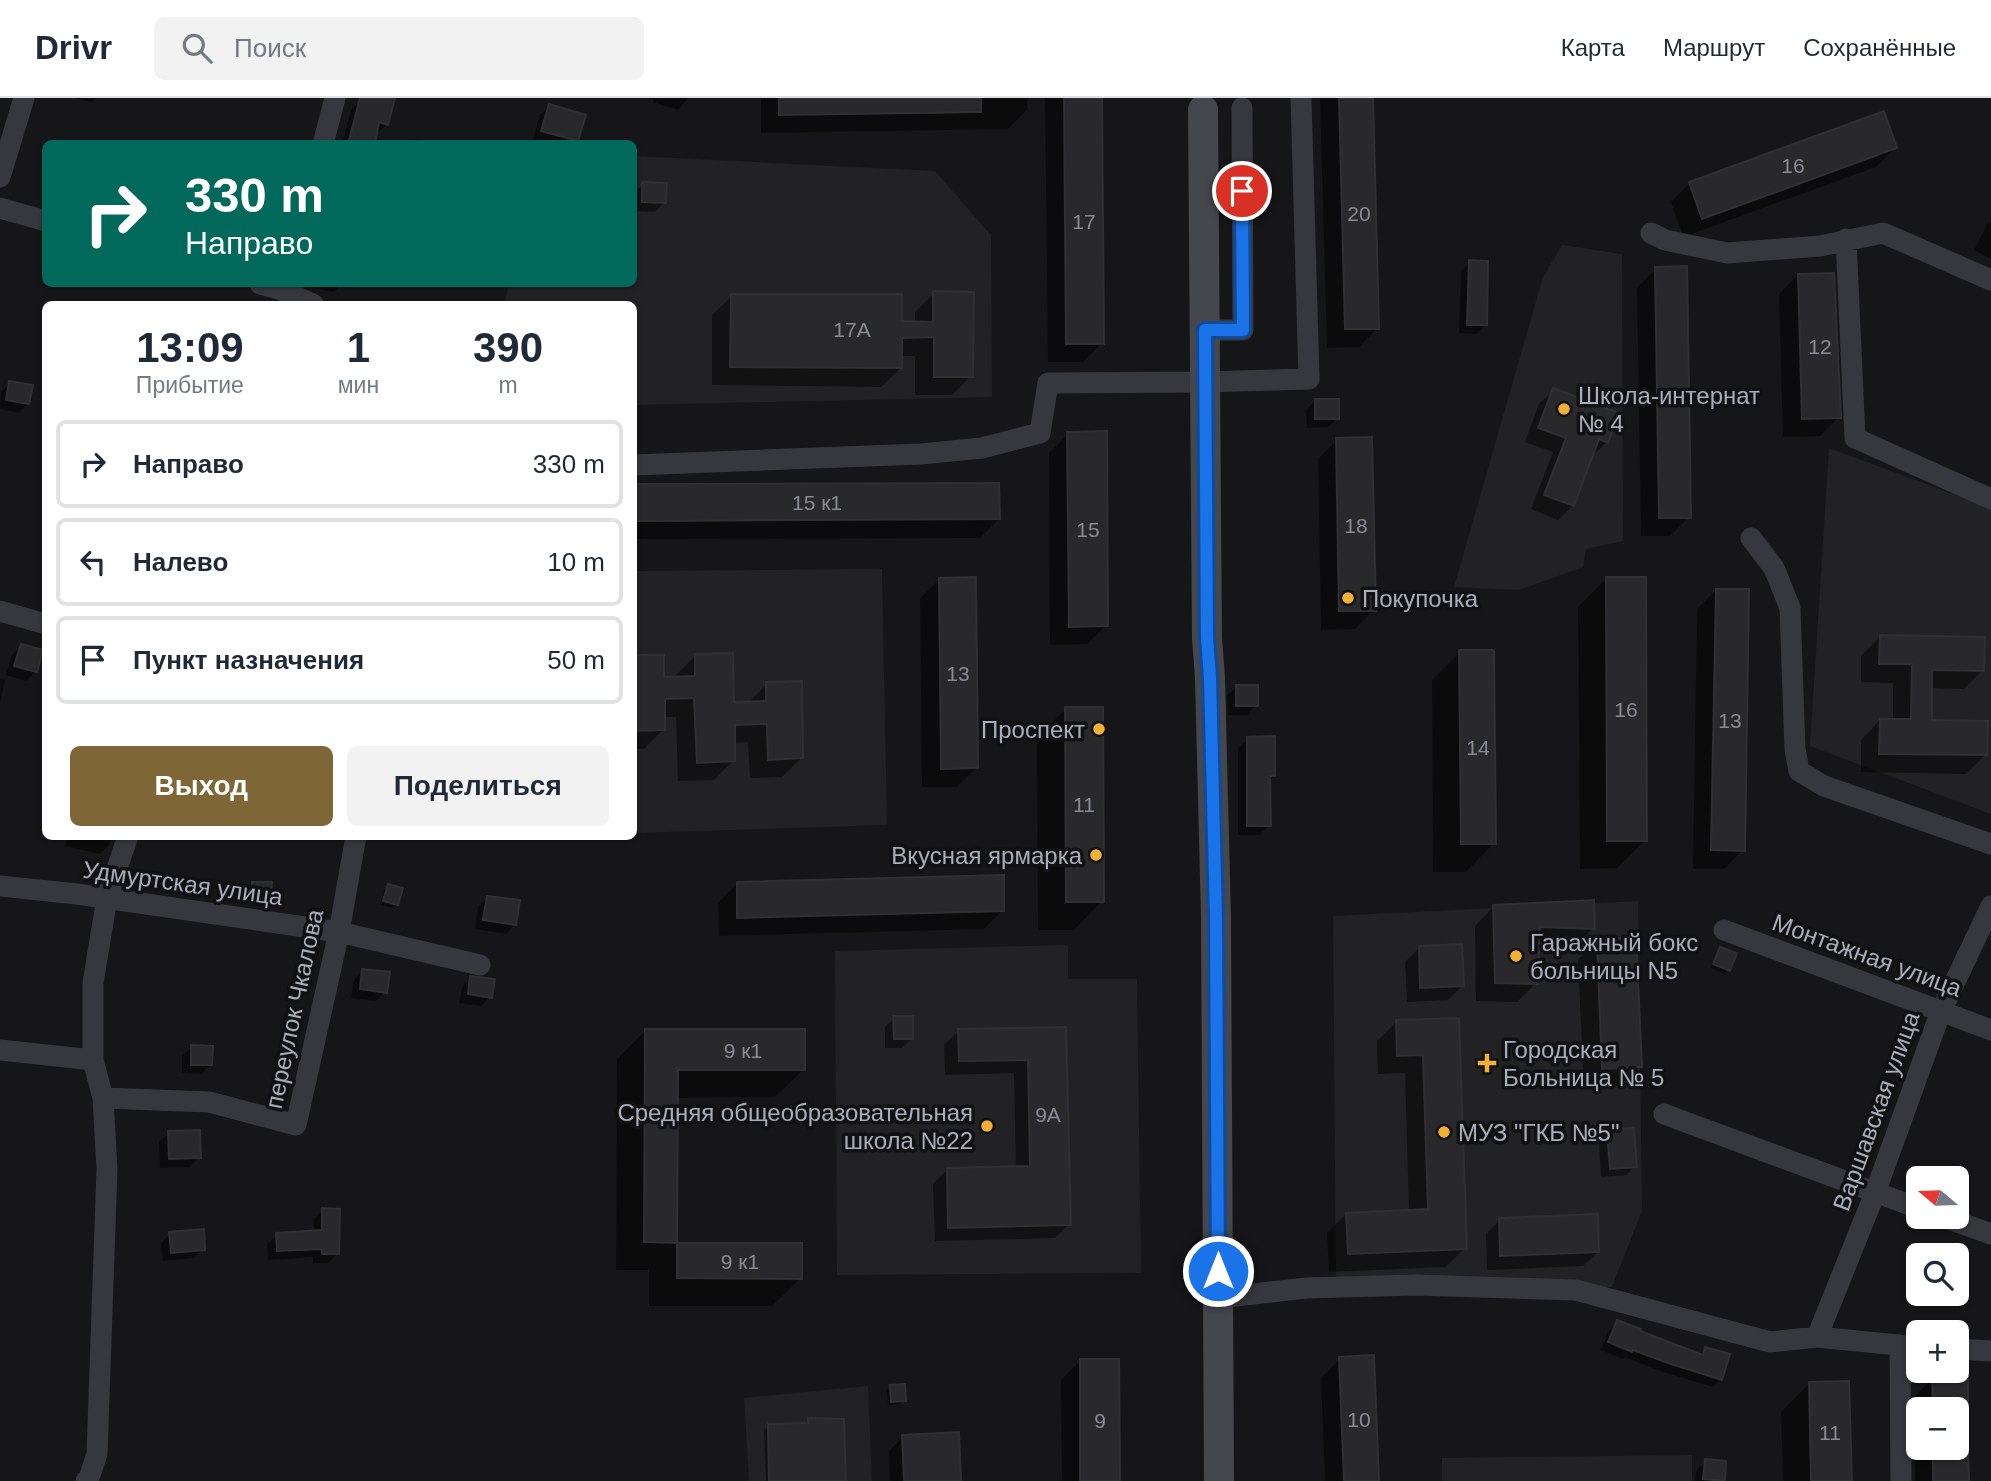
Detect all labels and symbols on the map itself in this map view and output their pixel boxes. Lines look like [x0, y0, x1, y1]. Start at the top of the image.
house number: 16 [1781, 154, 1805, 177]
pin [1212, 161, 1272, 221]
house number: 20 [1347, 202, 1371, 225]
house number: 17 [1072, 210, 1096, 233]
house number: 17А [833, 318, 871, 341]
house number: 12 [1808, 335, 1832, 358]
place label: Школа-интернат № 4 [1578, 382, 1760, 437]
marker: Школа-интернат № 4 [1556, 401, 1572, 417]
house number: 15 к1 [792, 491, 842, 514]
house number: 18 [1344, 514, 1368, 537]
house number: 15 [1076, 518, 1100, 541]
place label: Покупочка [1362, 585, 1479, 612]
marker: Покупочка [1340, 590, 1356, 606]
house number: 13 [946, 662, 970, 685]
house number: 16 [1614, 698, 1638, 721]
house number: 13 [1718, 709, 1742, 732]
place label: Проспект [981, 716, 1085, 743]
marker: Проспект [1091, 721, 1107, 737]
house number: 14 [1466, 736, 1490, 759]
house number: 11 [1073, 793, 1095, 816]
place label: Вкусная ярмарка [891, 842, 1083, 869]
marker: Вкусная ярмарка [1088, 847, 1104, 863]
street label: Удмуртская улица [81, 856, 285, 910]
street label: переулок Чкалова [260, 906, 328, 1111]
street label: Монтажная улица [1769, 908, 1966, 1002]
place label: Гаражный бокс больницы N5 [1530, 929, 1698, 984]
marker: Гаражный бокс больницы N5 [1508, 948, 1524, 964]
street label: Варшавская улица [1827, 1007, 1925, 1214]
place label: Городская Больница № 5 [1503, 1036, 1664, 1091]
house number: 9 к1 [724, 1039, 762, 1062]
marker: Городская Больница № 5 [1477, 1053, 1497, 1073]
place label: Средняя общеобразовательная школа №22 [617, 1099, 973, 1154]
house number: 9А [1035, 1103, 1061, 1126]
marker: Средняя общеобразовательная школа №22 [979, 1118, 995, 1134]
place label: МУЗ "ГКБ №5" [1458, 1119, 1619, 1146]
marker: МУЗ "ГКБ №5" [1436, 1124, 1452, 1140]
north arrow [1906, 1166, 1969, 1228]
position arrow [1181, 1234, 1255, 1308]
house number: 9 к1 [721, 1250, 759, 1273]
house number: 10 [1347, 1408, 1371, 1431]
house number: 9 [1094, 1409, 1106, 1432]
house number: 11 [1819, 1421, 1841, 1444]

